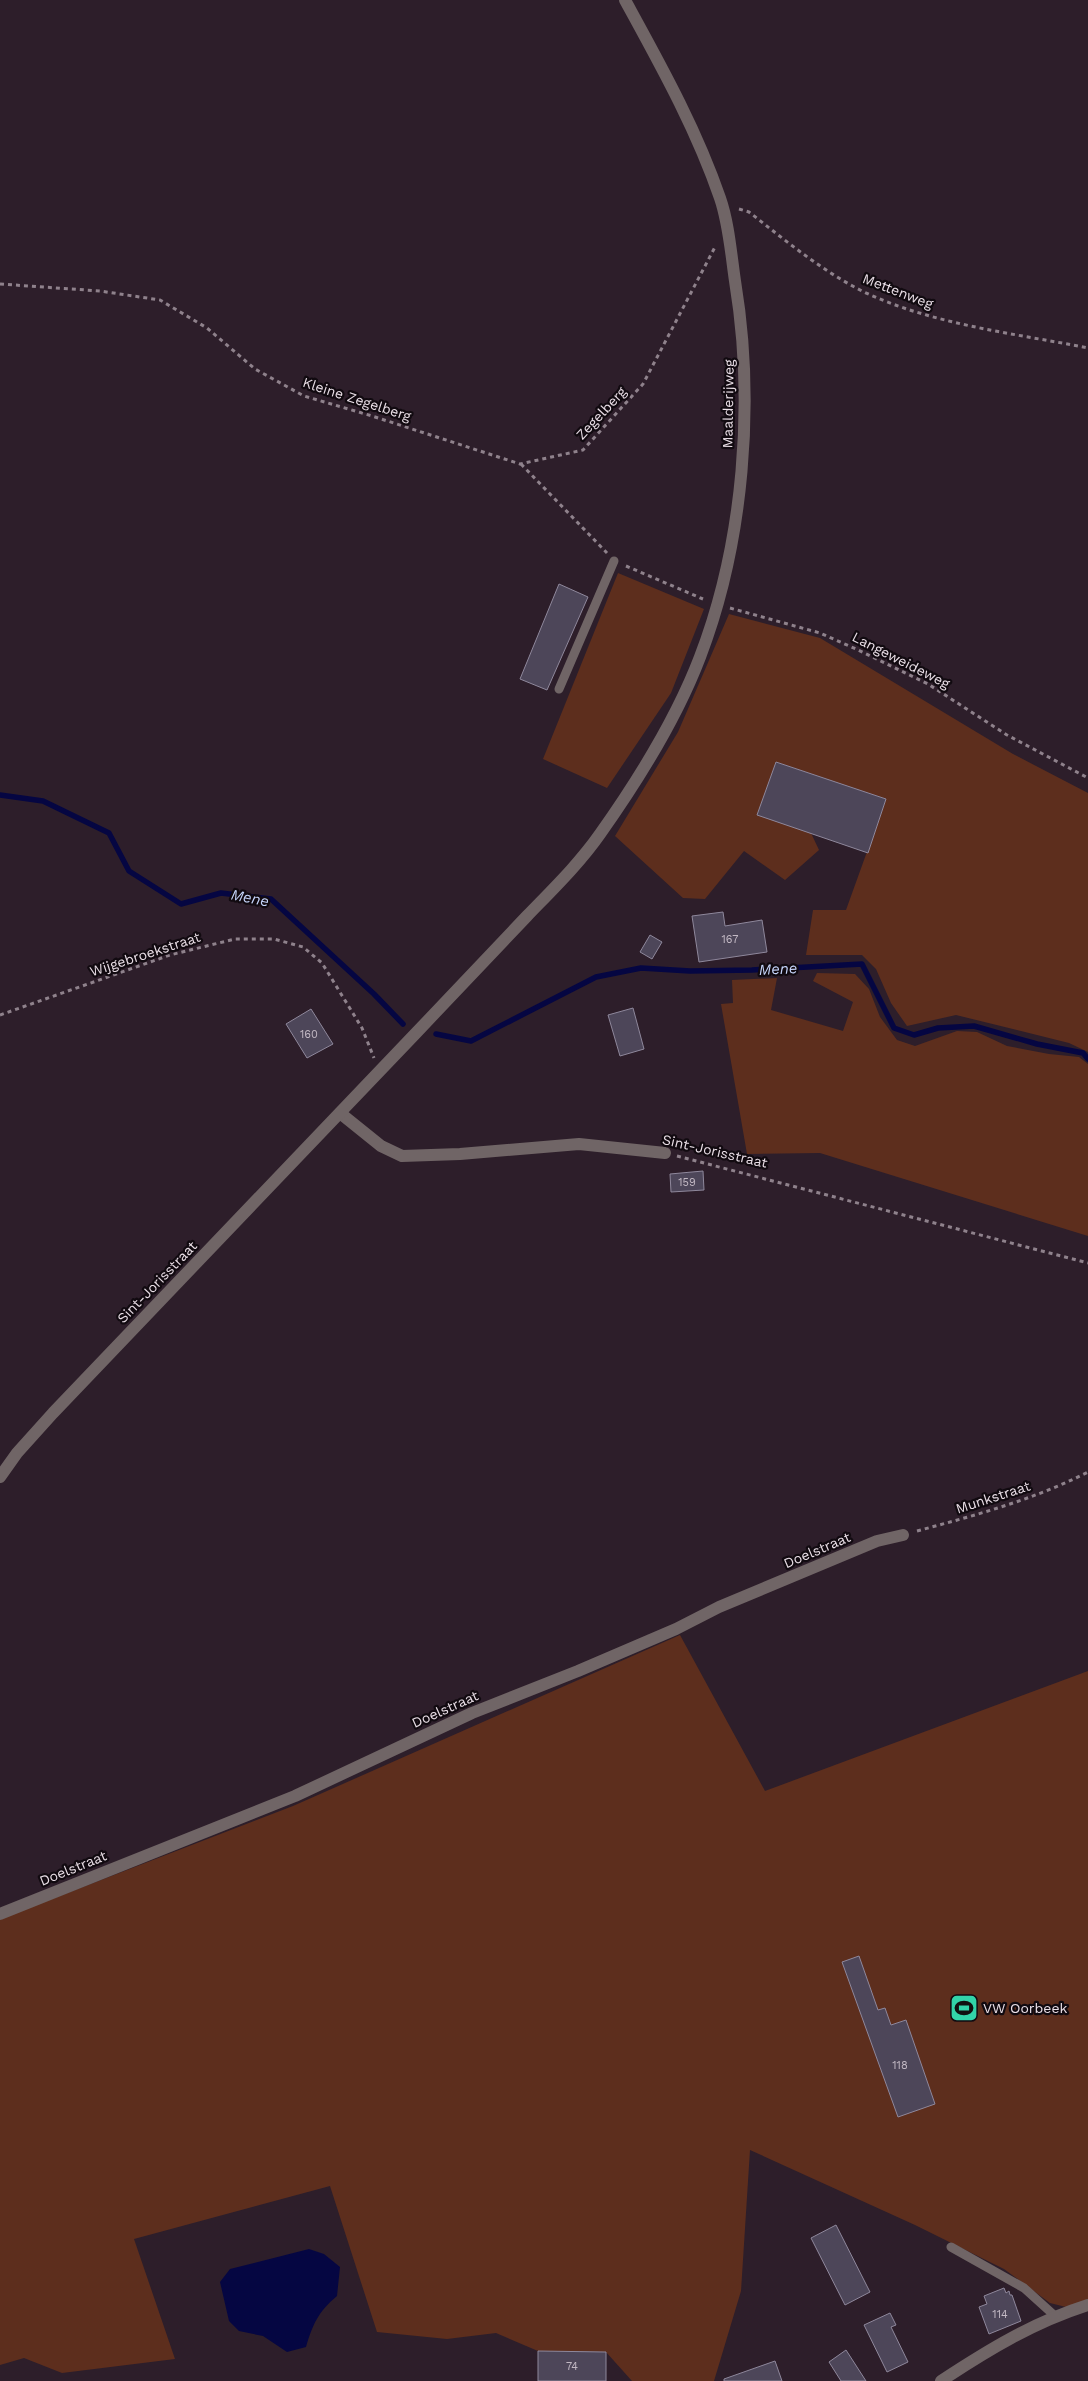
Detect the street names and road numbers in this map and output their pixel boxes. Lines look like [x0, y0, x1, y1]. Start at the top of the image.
street label: Mettenweg [861, 270, 936, 312]
street label: Maalderijweg [719, 359, 737, 449]
street label: Kleine Zegelberg [301, 374, 414, 424]
street label: Zegelberg [573, 383, 630, 443]
street label: Langeweideweg [850, 629, 953, 692]
street label: Wijgebroekstraat [88, 929, 202, 979]
street label: Sint-Jorisstraat [661, 1131, 769, 1171]
street label: Sint-Jorisstraat [114, 1238, 200, 1326]
street label: Munkstraat [954, 1477, 1032, 1517]
street label: Doelstraat [781, 1529, 853, 1571]
street label: Doelstraat [409, 1687, 481, 1731]
street label: Doelstraat [37, 1847, 109, 1889]

